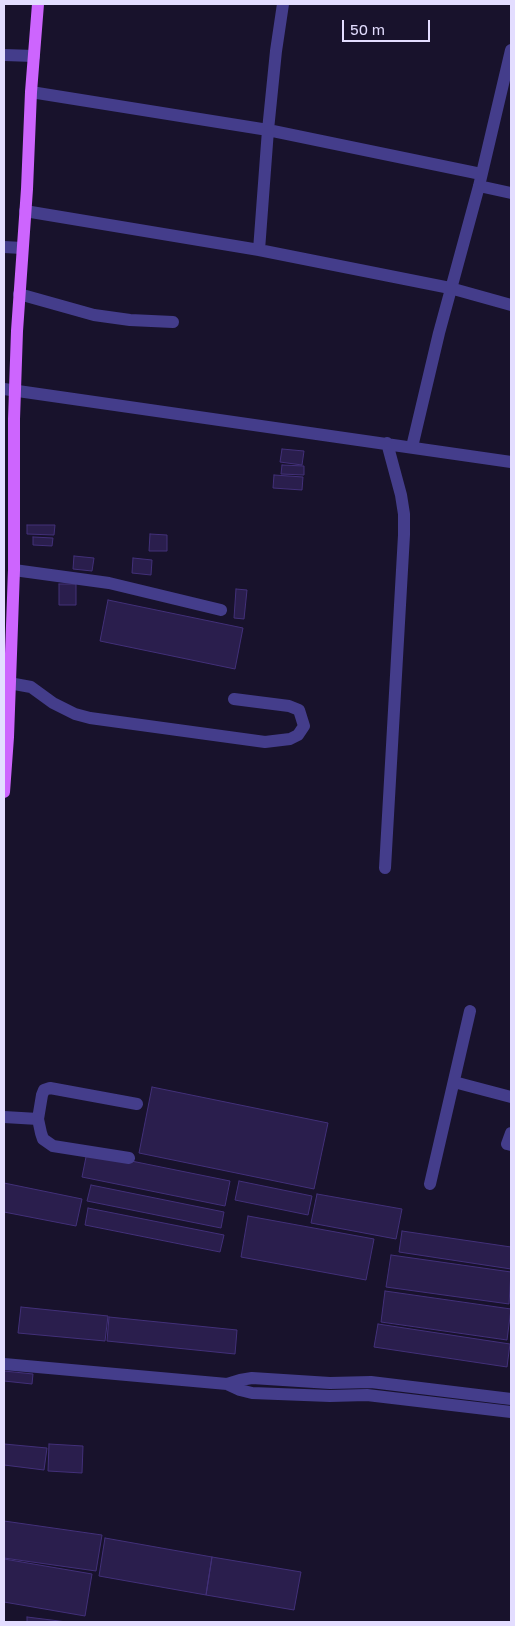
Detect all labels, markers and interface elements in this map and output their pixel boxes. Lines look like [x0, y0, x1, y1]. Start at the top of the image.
scale bar [345, 10, 432, 42]
text: 50 m [350, 20, 385, 38]

